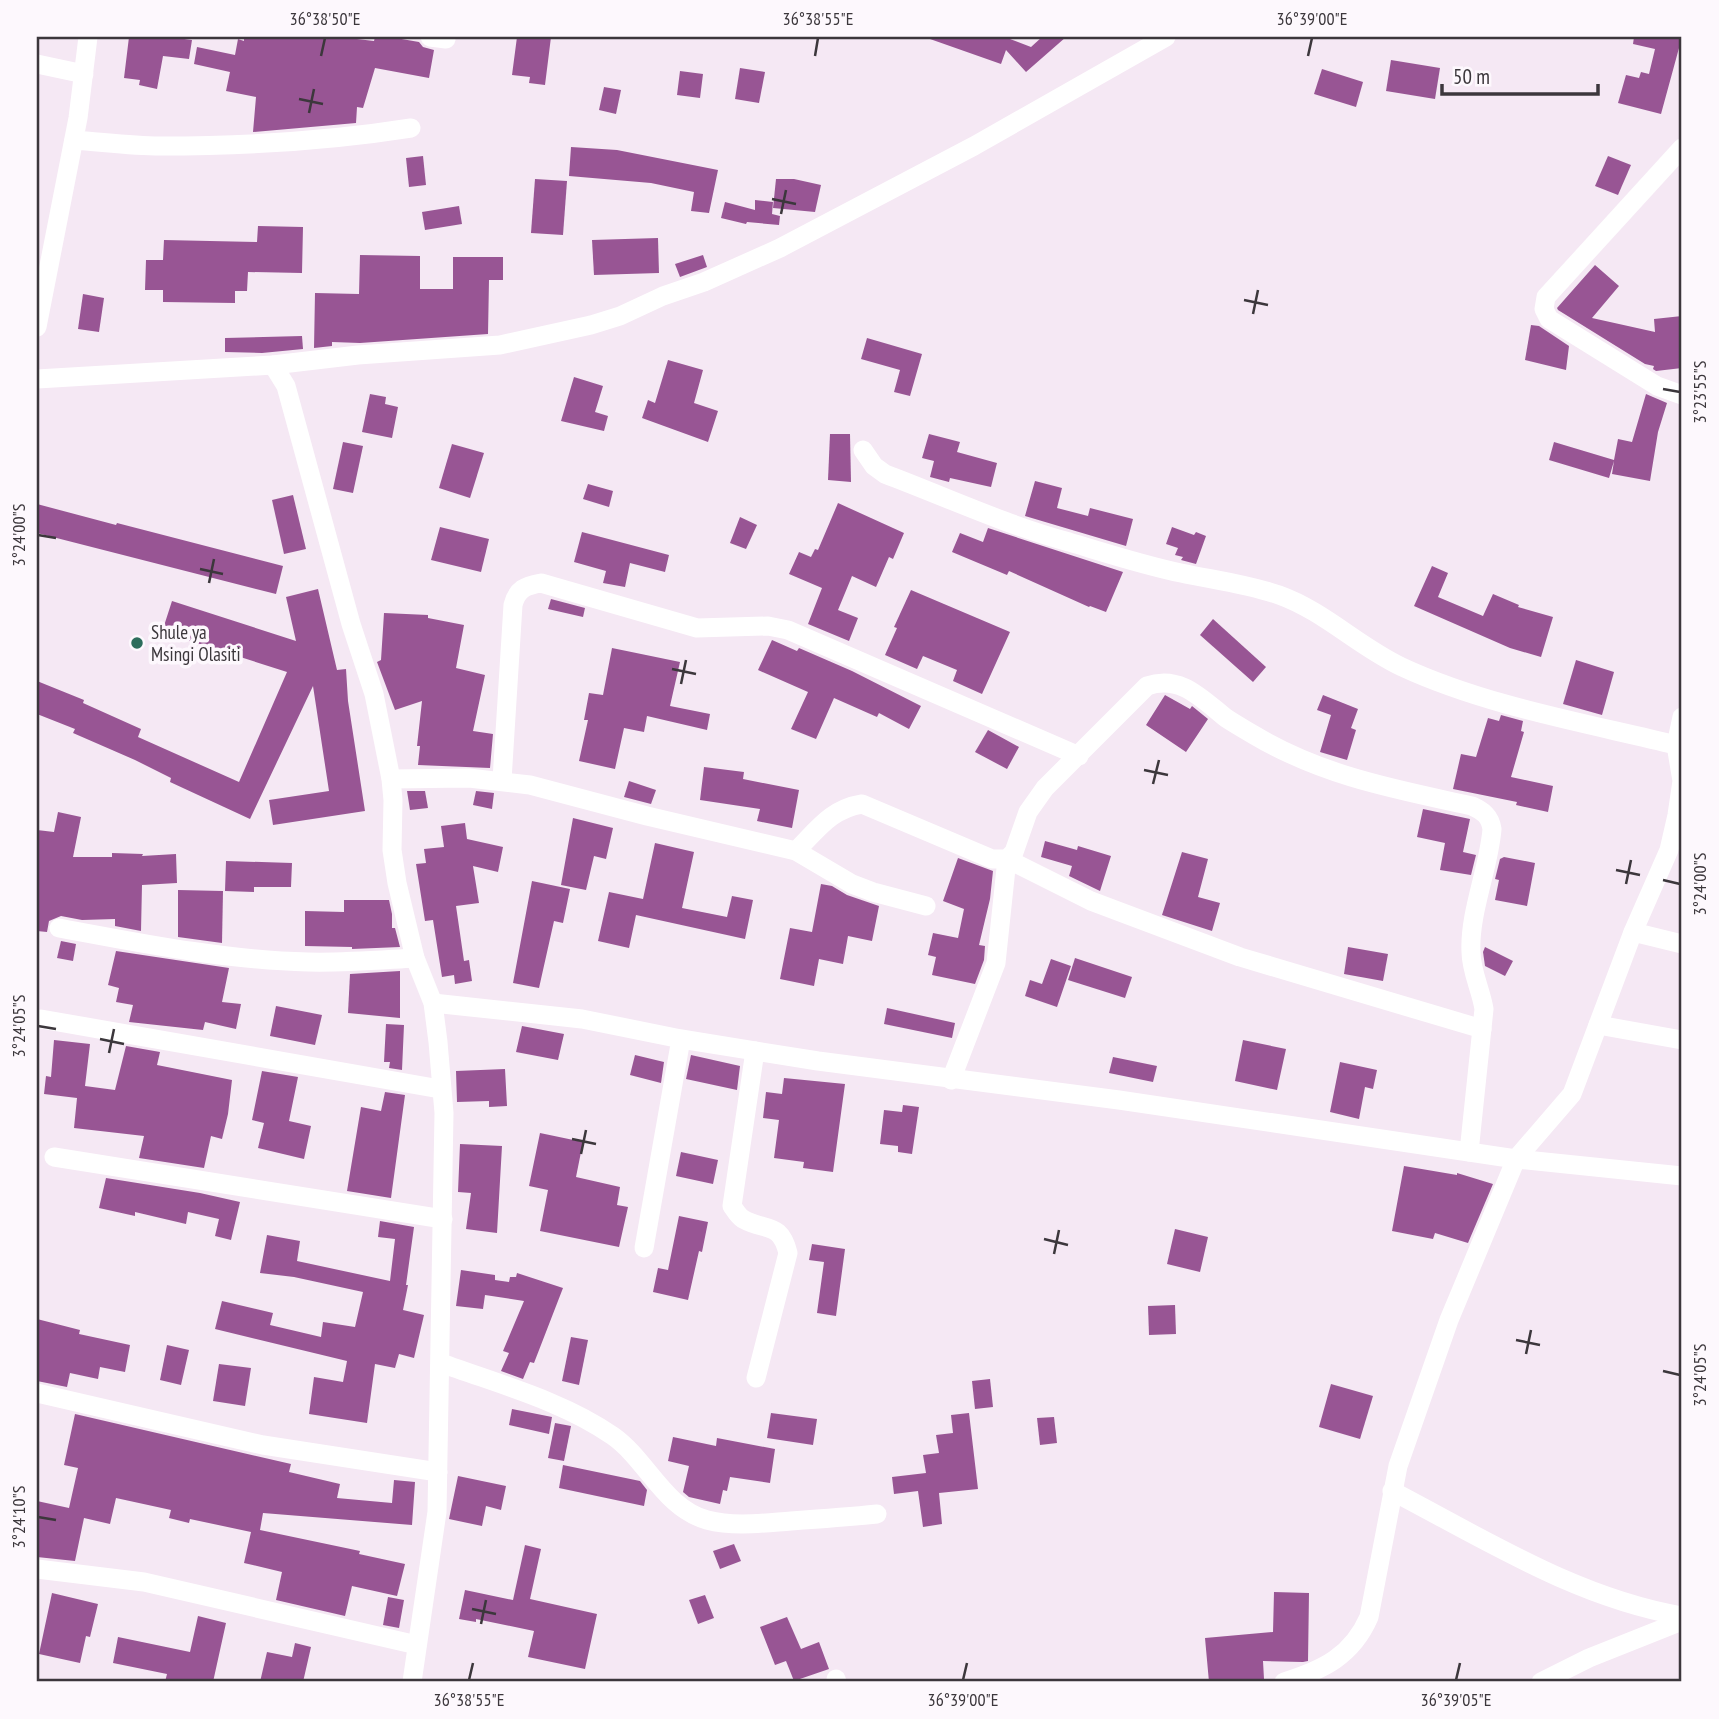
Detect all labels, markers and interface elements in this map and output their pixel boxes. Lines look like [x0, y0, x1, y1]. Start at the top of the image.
text: 36°38'50"E [290, 7, 360, 30]
text: 36°38'55"E [783, 7, 853, 30]
text: 36°39'00"E [1277, 7, 1347, 30]
scale bar [1442, 52, 1598, 96]
text: 50 m [1453, 63, 1490, 90]
text: 3°23'55"S [1688, 360, 1711, 423]
text: 3°24'00"S [7, 503, 30, 566]
place label: Shule ya Msingi Olasiti [151, 620, 241, 666]
marker: Shule ya Msingi Olasiti [129, 635, 145, 651]
text: 3°24'00"S [1688, 852, 1711, 915]
text: 3°24'05"S [7, 994, 30, 1057]
text: 3°24'05"S [1688, 1343, 1711, 1406]
text: 3°24'10"S [7, 1485, 30, 1548]
text: 36°38'55"E [434, 1688, 504, 1711]
text: 36°39'00"E [928, 1688, 998, 1711]
text: 36°39'05"E [1421, 1688, 1491, 1711]

